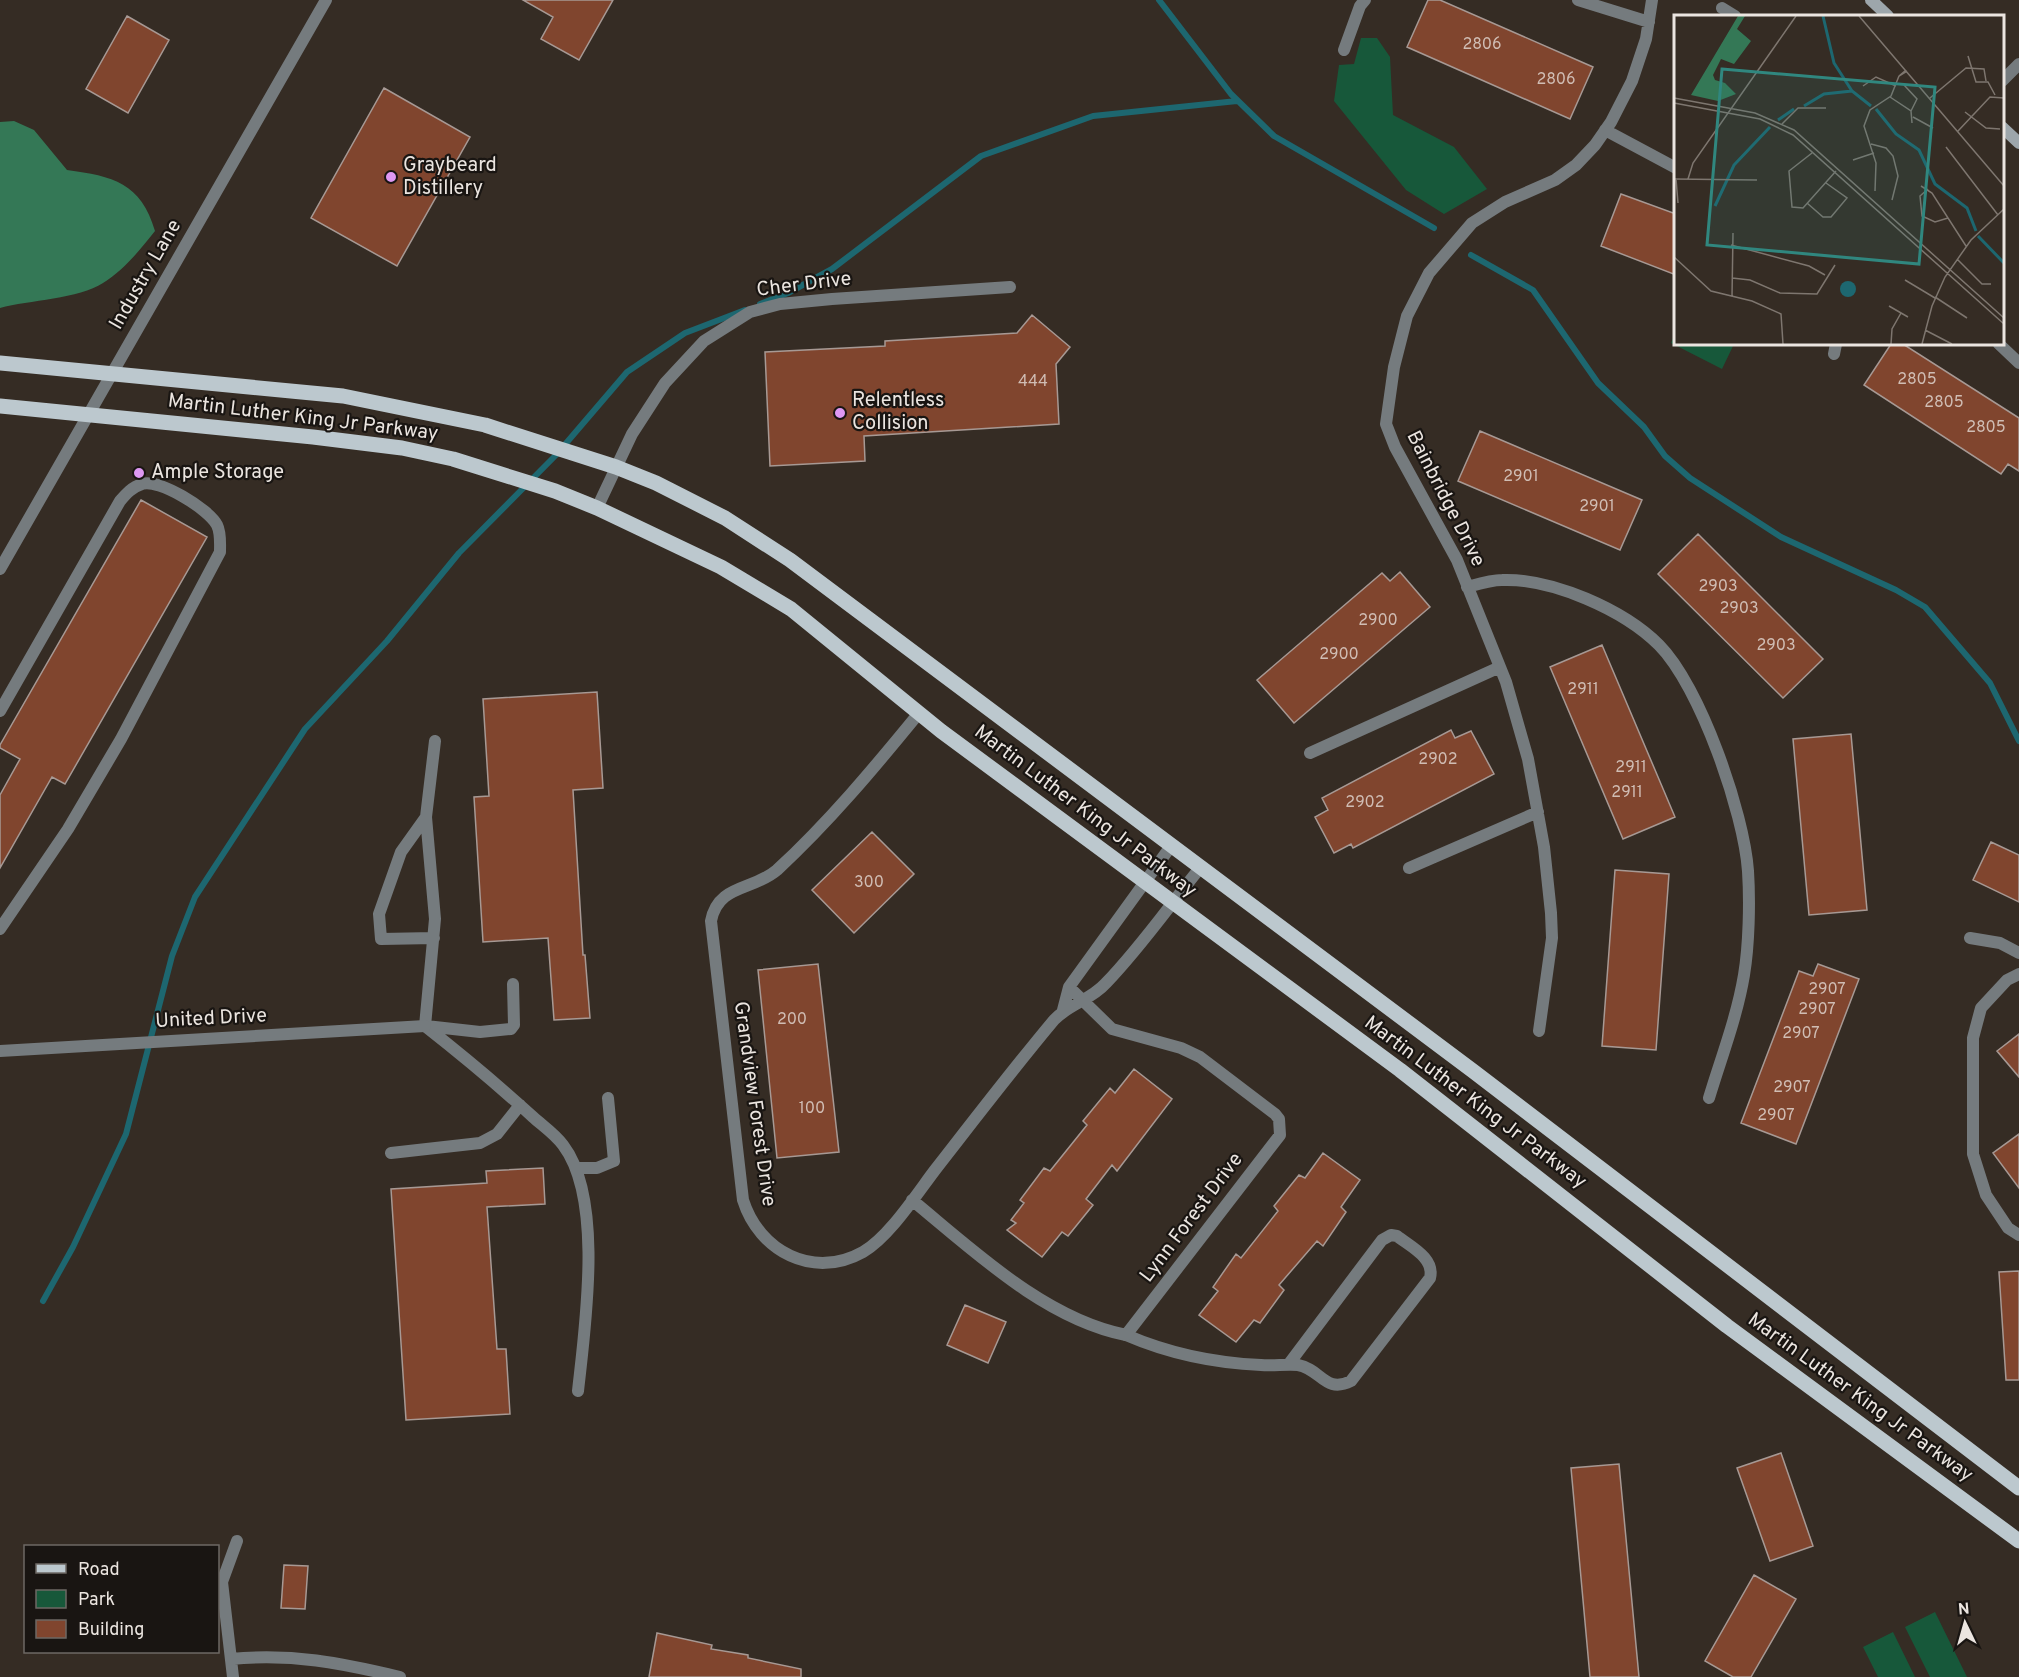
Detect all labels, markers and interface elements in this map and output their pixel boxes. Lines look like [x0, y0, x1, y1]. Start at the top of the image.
inset map [1674, 15, 2004, 345]
house number: 2806 [1462, 35, 1502, 55]
house number: 2806 [1536, 70, 1576, 90]
place label: Graybeard Distillery [403, 153, 497, 202]
marker: Graybeard Distillery [384, 170, 398, 184]
street label: Industry Lane [104, 215, 188, 335]
street label: Cher Drive [755, 266, 853, 304]
house number: 2805 [1897, 370, 1937, 390]
house number: 444 [1018, 372, 1048, 392]
street label: Martin Luther King Jr Parkway [166, 388, 440, 448]
place label: Relentless Collision [852, 388, 944, 437]
house number: 2805 [1924, 393, 1964, 413]
marker: Relentless Collision [833, 406, 847, 420]
house number: 2805 [1966, 418, 2006, 438]
street label: Bainbridge Drive [1400, 427, 1490, 571]
place label: Ample Storage [151, 460, 284, 486]
marker: Ample Storage [132, 466, 146, 480]
house number: 2901 [1503, 467, 1539, 487]
house number: 2901 [1579, 497, 1615, 517]
house number: 2903 [1698, 577, 1738, 597]
house number: 2903 [1719, 599, 1759, 619]
house number: 2900 [1358, 611, 1398, 631]
house number: 2903 [1756, 636, 1796, 656]
house number: 2900 [1319, 645, 1359, 665]
house number: 2911 [1567, 680, 1599, 700]
street label: Martin Luther King Jr Parkway [968, 720, 1202, 904]
house number: 2902 [1418, 750, 1458, 770]
house number: 2911 [1615, 758, 1647, 778]
house number: 2911 [1611, 783, 1643, 803]
house number: 2902 [1345, 793, 1385, 813]
house number: 300 [854, 873, 884, 893]
house number: 2907 [1808, 980, 1846, 1000]
street label: Grandview Forest Drive [727, 1000, 781, 1208]
house number: 2907 [1798, 1000, 1836, 1020]
street label: United Drive [154, 1003, 268, 1035]
house number: 200 [777, 1010, 807, 1030]
street label: Martin Luther King Jr Parkway [1358, 1011, 1592, 1195]
house number: 2907 [1782, 1024, 1820, 1044]
house number: 2907 [1773, 1078, 1811, 1098]
house number: 100 [799, 1099, 825, 1119]
house number: 2907 [1757, 1106, 1795, 1126]
street label: Lynn Forest Drive [1135, 1148, 1249, 1288]
street label: Martin Luther King Jr Parkway [1742, 1307, 1978, 1489]
legend [24, 1545, 219, 1653]
text: Road [78, 1559, 120, 1582]
text: Park [78, 1589, 115, 1612]
north arrow [1935, 1593, 1995, 1653]
text: N [1957, 1600, 1970, 1621]
text: Building [78, 1619, 144, 1642]

